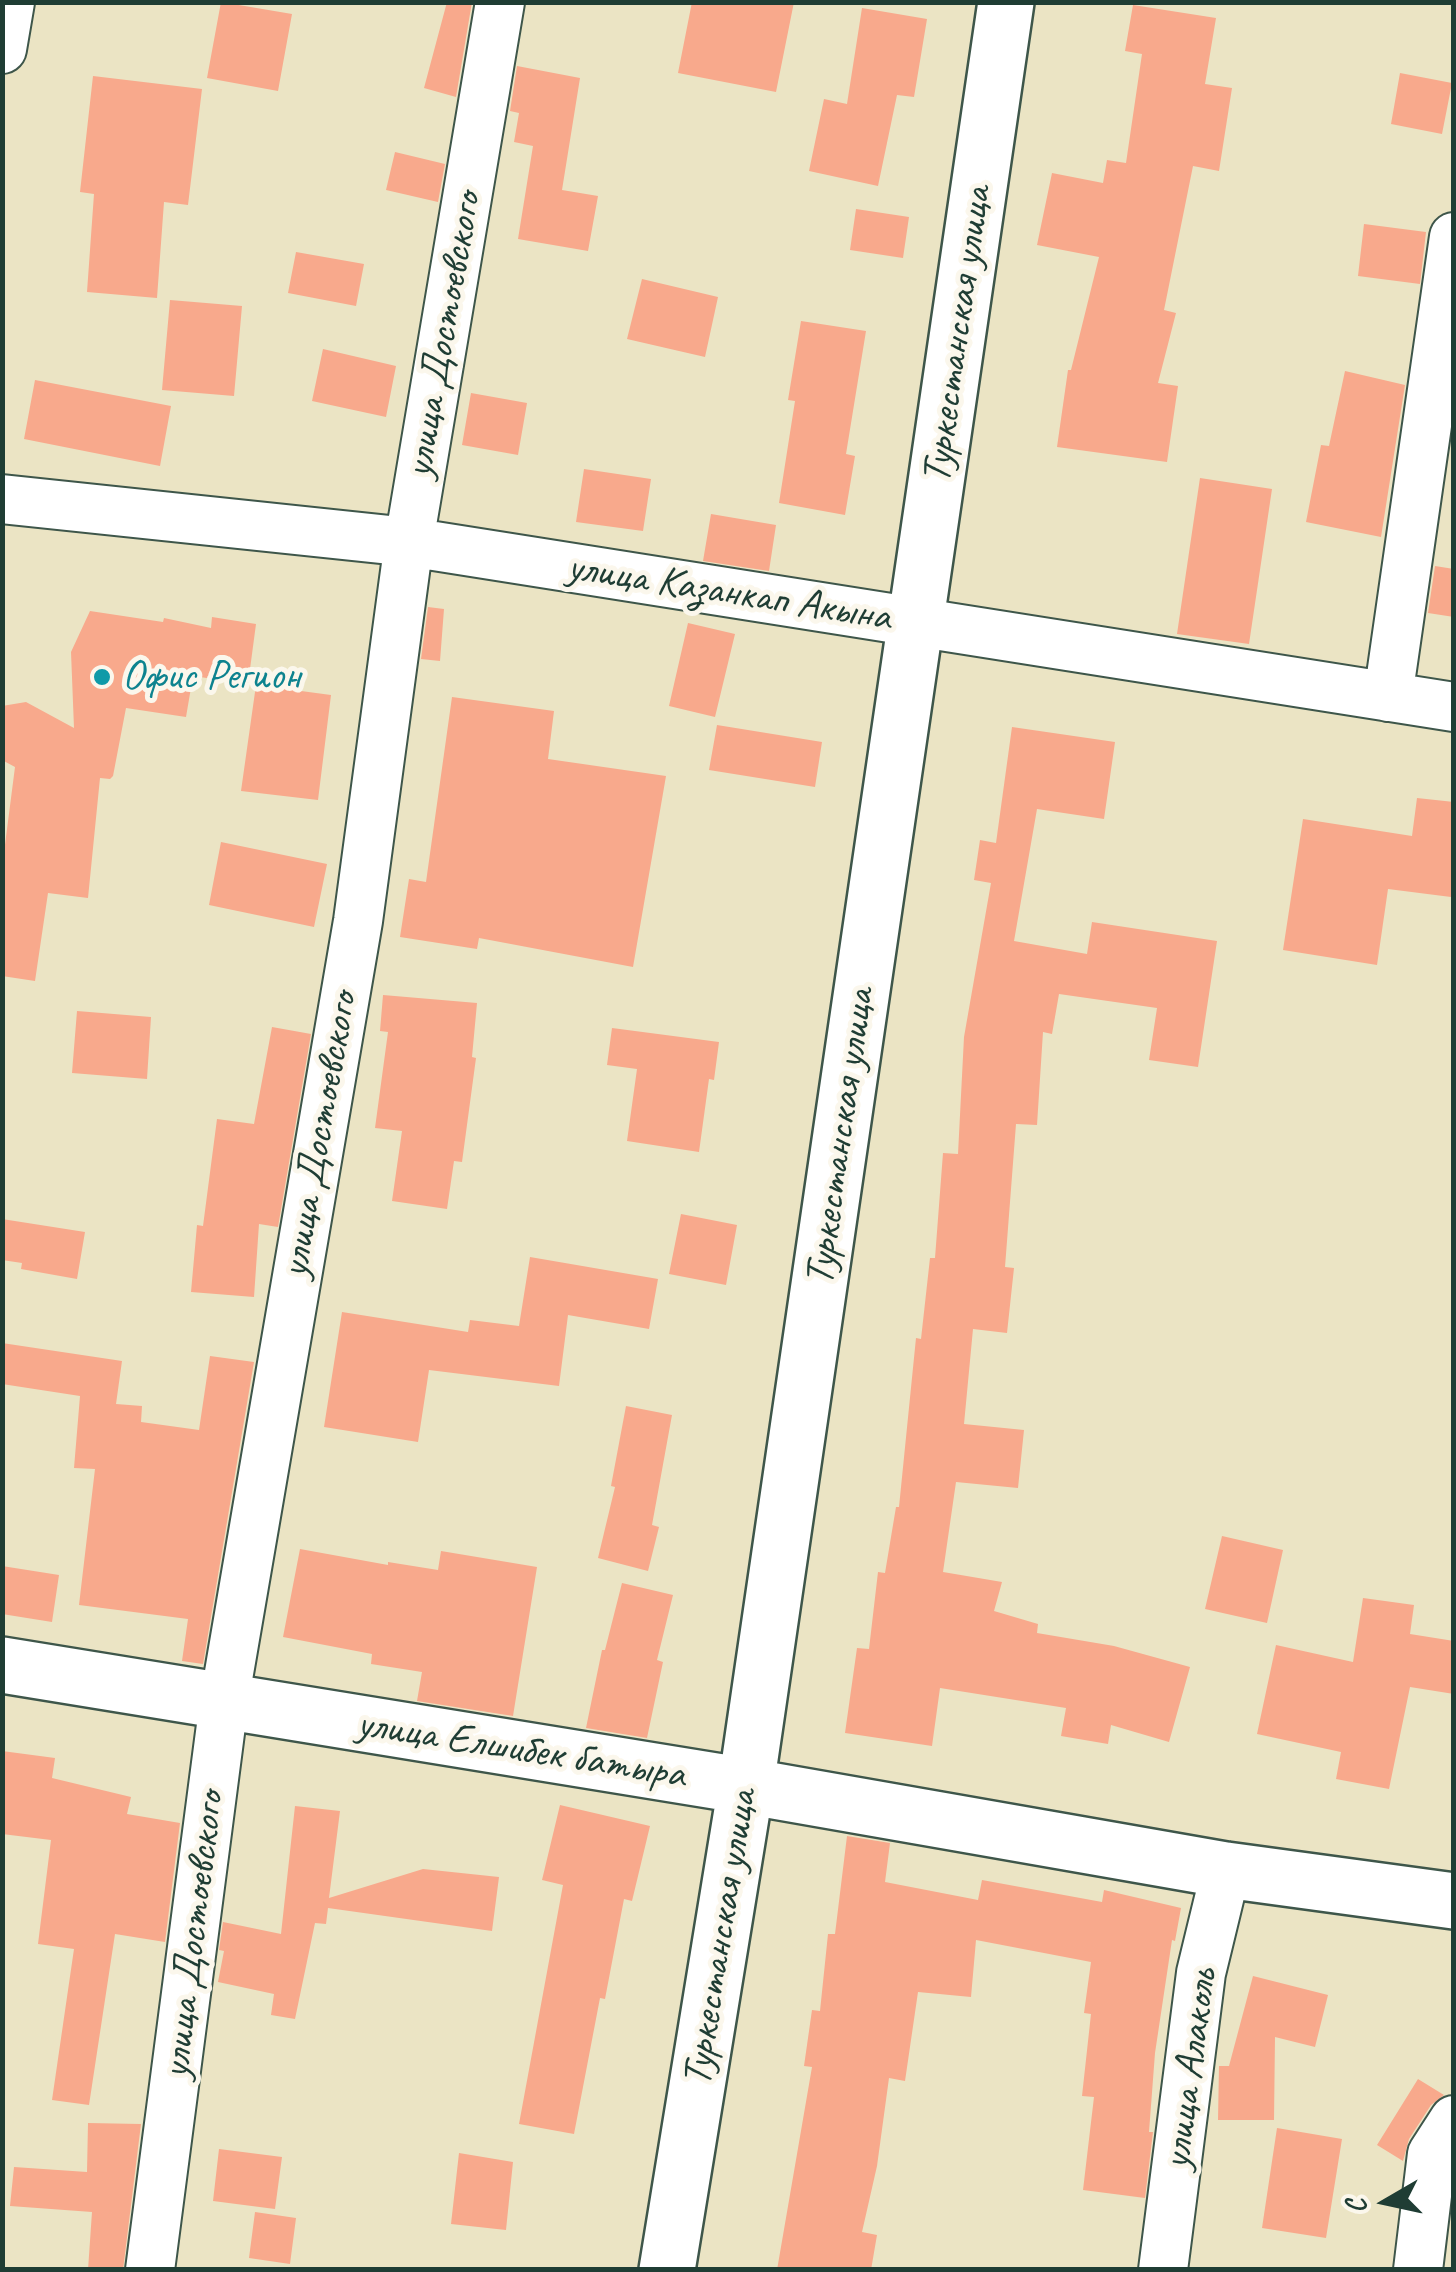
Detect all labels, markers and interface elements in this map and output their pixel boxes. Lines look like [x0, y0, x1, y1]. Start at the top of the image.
street label: Туркестанская улица [912, 183, 1004, 487]
street label: улица Достоевского [394, 188, 494, 482]
street label: улица Казанкап Акына [564, 543, 894, 643]
place label: Офис Регион [122, 652, 300, 702]
marker: Офис Регион [91, 666, 113, 688]
street label: Туркестанская улица [795, 985, 887, 1289]
street label: улица Достоевского [270, 988, 370, 1282]
street label: улица Елшибек батыра [353, 1699, 689, 1801]
street label: Туркестанская улица [673, 1786, 769, 2090]
street label: улица Достоевского [151, 1789, 237, 2081]
street label: улица Алаколь [1152, 1966, 1230, 2172]
north arrow [1336, 2152, 1436, 2252]
text: С [1338, 2197, 1374, 2216]

